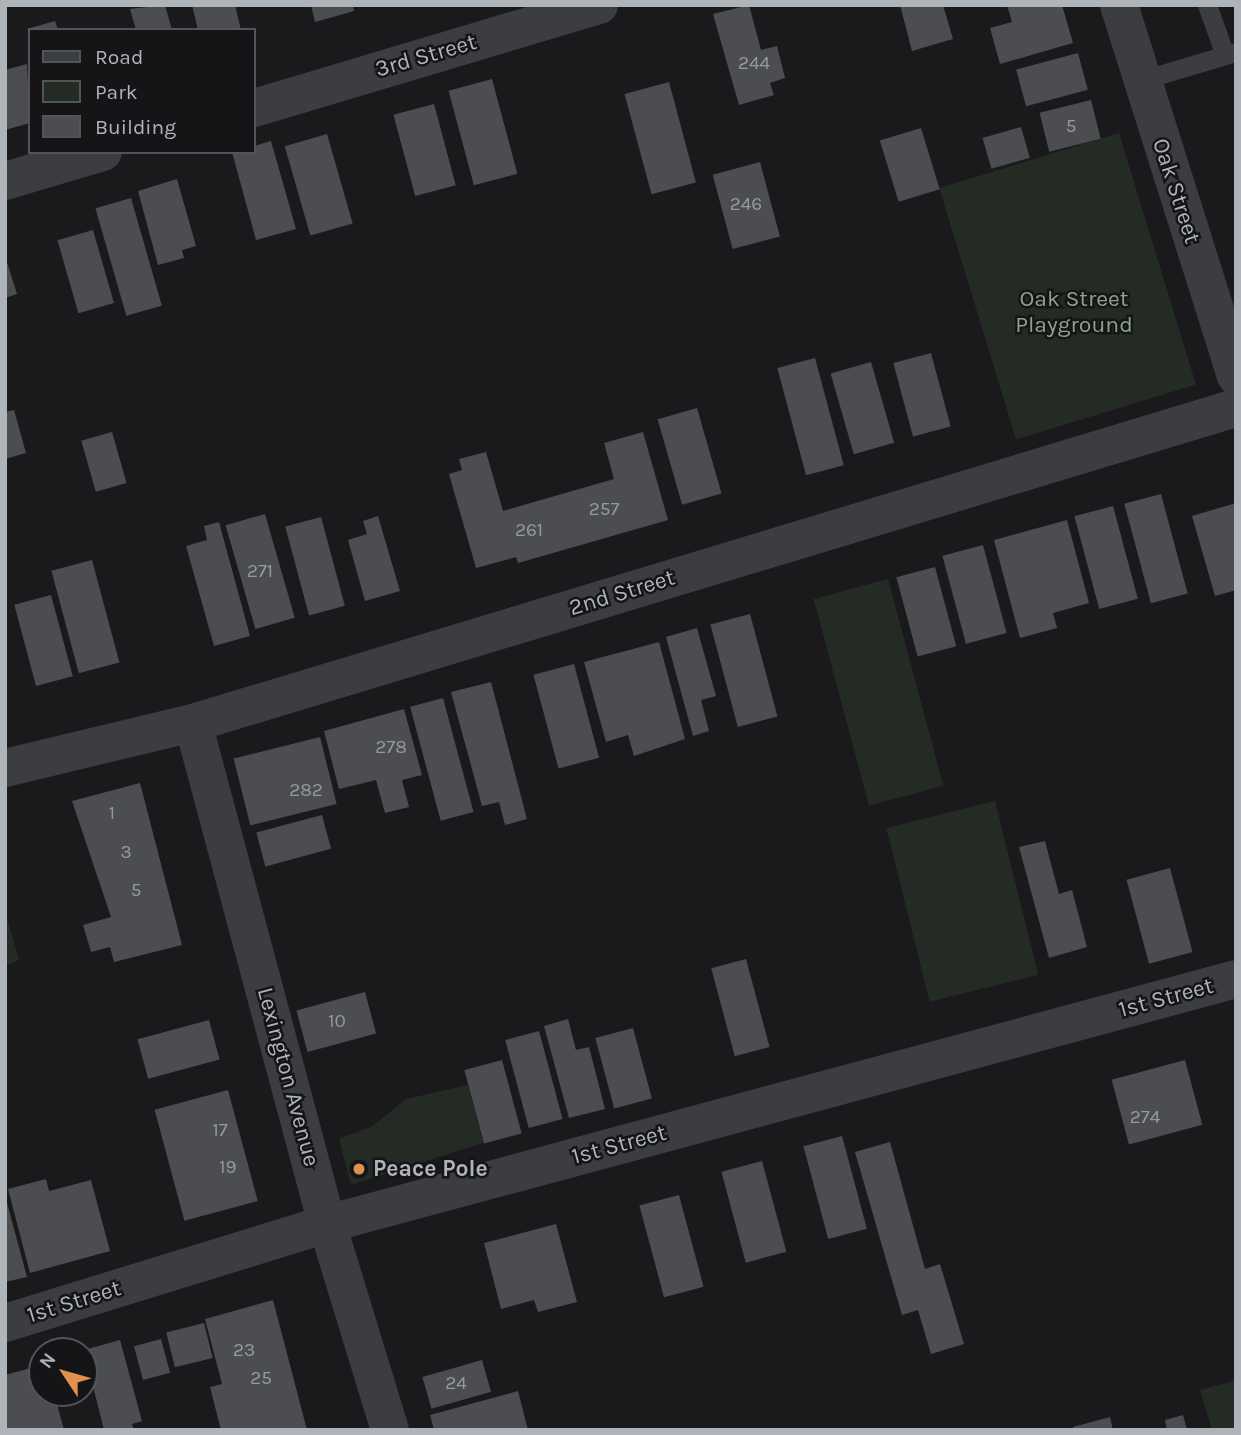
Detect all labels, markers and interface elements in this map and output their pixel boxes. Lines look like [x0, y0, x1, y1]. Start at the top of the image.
legend [28, 28, 256, 154]
street label: 3rd Street [372, 28, 480, 84]
text: Road [95, 45, 143, 69]
house number: 244 [738, 53, 770, 75]
text: Park [95, 80, 138, 104]
text: Building [95, 115, 176, 139]
house number: 5 [1066, 116, 1076, 138]
street label: Oak Street [1146, 135, 1206, 247]
house number: 246 [730, 194, 762, 216]
park label: Oak Street Playground [1015, 285, 1133, 339]
house number: 257 [589, 499, 619, 521]
house number: 261 [515, 520, 543, 542]
house number: 271 [247, 561, 273, 583]
street label: 2nd Street [566, 564, 678, 622]
house number: 278 [375, 737, 407, 759]
house number: 282 [289, 780, 323, 802]
house number: 1 [109, 803, 115, 825]
house number: 3 [120, 842, 132, 864]
house number: 5 [131, 880, 141, 902]
street label: 1st Street [1116, 972, 1216, 1024]
street label: Lexington Avenue [251, 984, 325, 1170]
house number: 10 [328, 1011, 346, 1033]
house number: 274 [1130, 1107, 1160, 1129]
street label: 1st Street [569, 1119, 669, 1171]
house number: 17 [212, 1120, 228, 1142]
place label: Peace Pole [373, 1155, 488, 1183]
house number: 19 [219, 1157, 237, 1179]
marker: Peace Pole [351, 1161, 367, 1177]
street label: 1st Street [24, 1275, 124, 1329]
north arrow [28, 1337, 98, 1407]
house number: 23 [233, 1340, 255, 1362]
text: N [35, 1349, 61, 1373]
house number: 25 [250, 1368, 272, 1390]
house number: 24 [445, 1373, 467, 1395]

